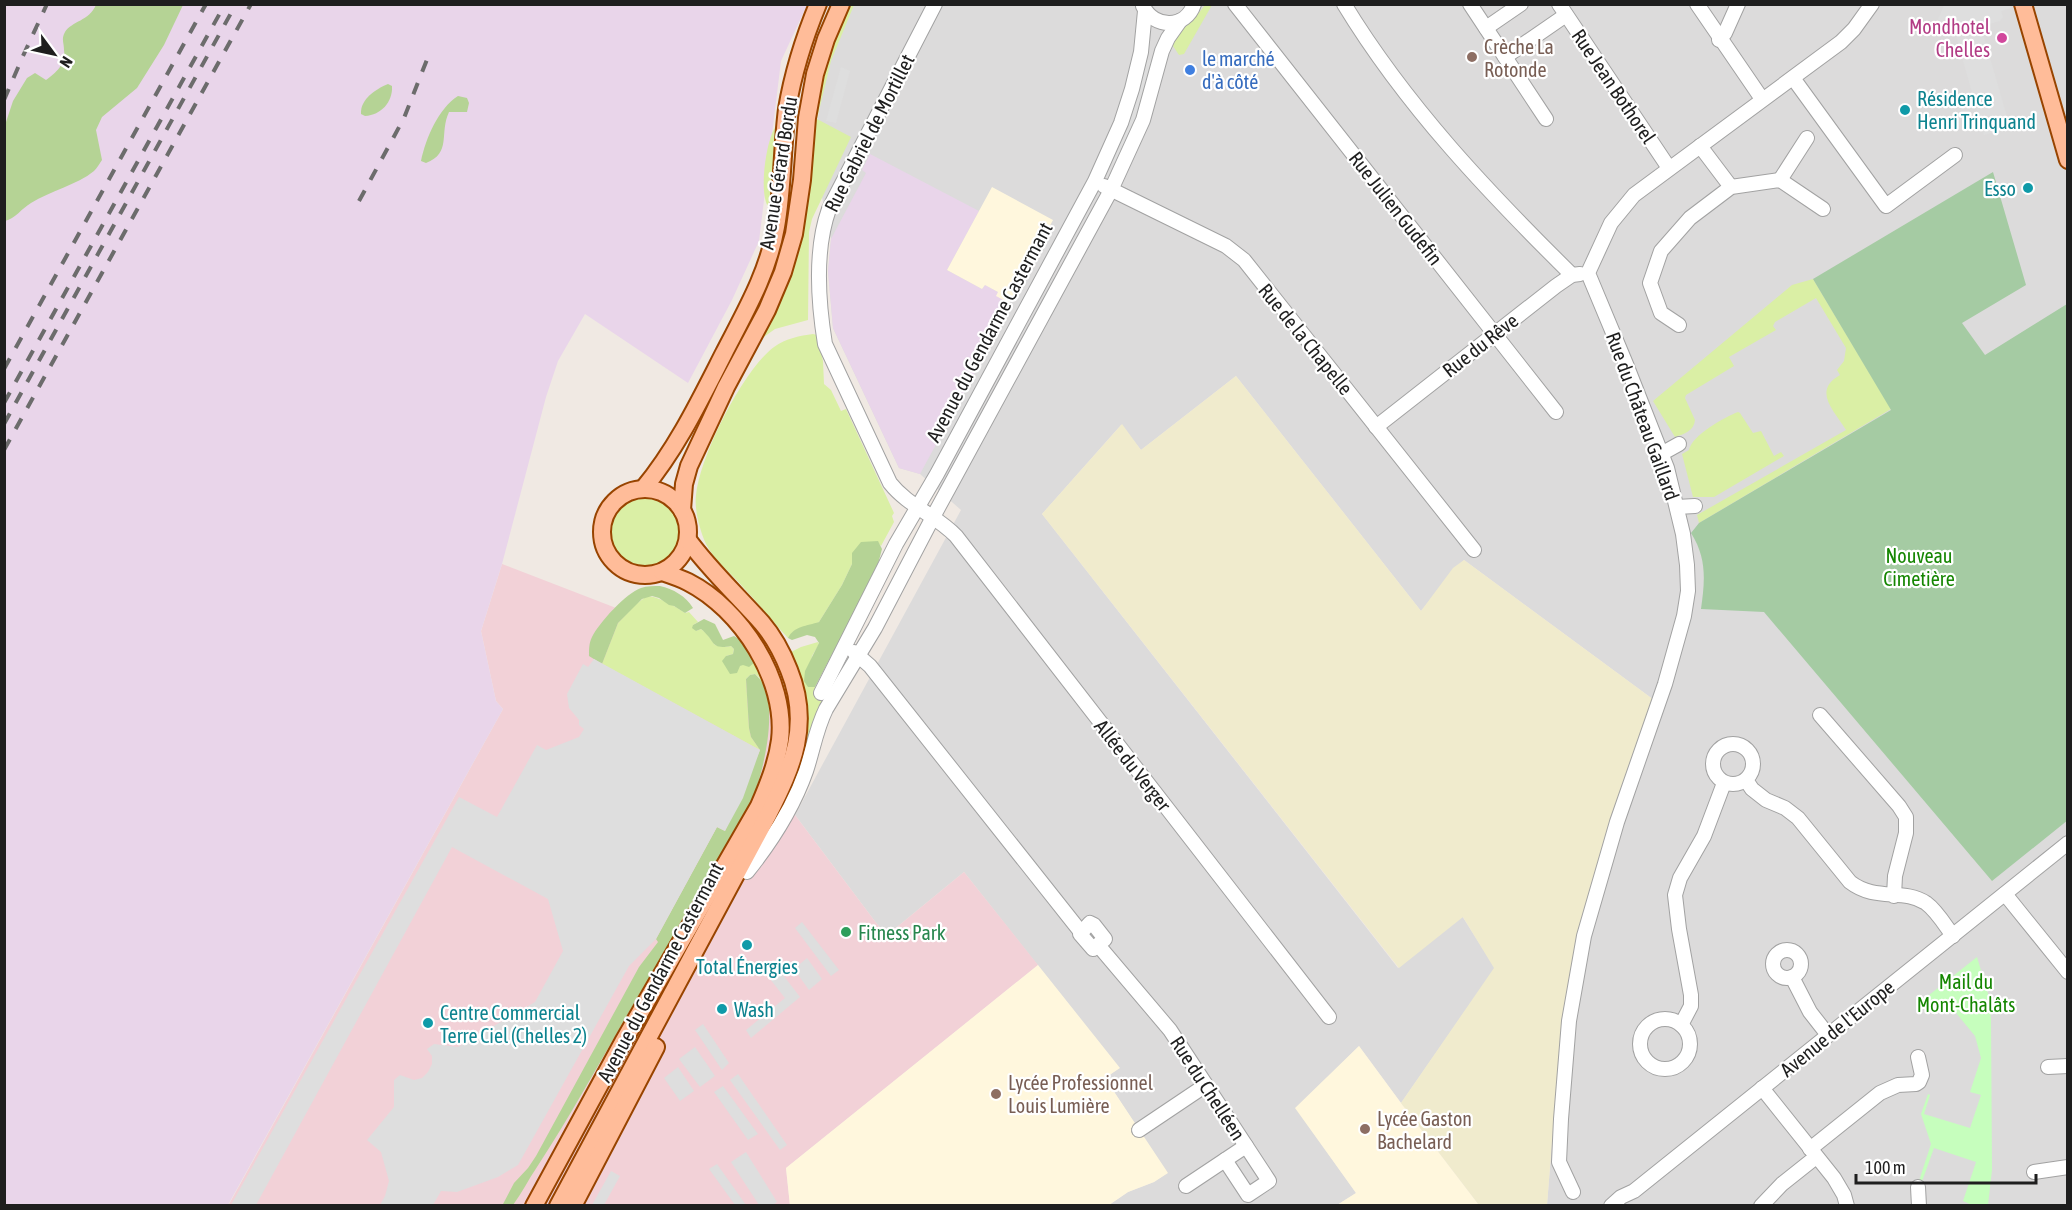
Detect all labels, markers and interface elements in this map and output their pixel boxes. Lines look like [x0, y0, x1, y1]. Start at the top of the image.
place label: Mondhotel Chelles [1909, 15, 1991, 61]
north arrow [24, 24, 84, 84]
street label: Rue Jean Bothorel [1567, 25, 1661, 148]
marker: Mondhotel Chelles [1995, 31, 2009, 45]
place label: Crèche La Rotonde [1484, 35, 1554, 81]
place label: le marché d'à côté [1202, 47, 1275, 93]
street label: Rue Gabriel de Mortillet [819, 50, 919, 216]
marker: Crèche La Rotonde [1465, 50, 1479, 64]
text: N [56, 53, 77, 71]
marker: le marché d'à côté [1183, 63, 1197, 77]
place label: Résidence Henri Trinquand [1917, 87, 2036, 133]
street label: Avenue Gérard Bordu [755, 95, 801, 251]
marker: Résidence Henri Trinquand [1898, 103, 1912, 117]
street label: Rue Julien Gudefin [1345, 147, 1447, 269]
place label: Esso [1984, 177, 2016, 200]
marker: Esso [2021, 181, 2035, 195]
street label: Avenue du Gendarme Castermant [921, 218, 1057, 446]
street label: Rue de la Chapelle [1254, 279, 1358, 399]
street label: Rue du Rêve [1438, 308, 1522, 382]
street label: Rue du Château Gaillard [1602, 329, 1684, 503]
park label: Nouveau Cimetière [1883, 544, 1955, 590]
street label: Allée du Verger [1090, 715, 1176, 816]
street label: Avenue du Gendarme Castermant [592, 858, 728, 1086]
place label: Fitness Park [858, 921, 946, 944]
marker: Fitness Park [839, 925, 853, 939]
marker: Total Énergies [740, 938, 754, 952]
place label: Total Énergies [696, 955, 798, 978]
park label: Mail du Mont-Chalâts [1917, 970, 2015, 1016]
street label: Avenue de l'Europe [1775, 975, 1899, 1081]
place label: Wash [734, 998, 774, 1021]
place label: Centre Commercial Terre Ciel (Chelles 2) [440, 1001, 587, 1047]
marker: Wash [715, 1002, 729, 1016]
marker: Centre Commercial Terre Ciel (Chelles 2) [421, 1016, 435, 1030]
street label: Rue du Chelléen [1166, 1032, 1250, 1144]
place label: Lycée Professionnel Louis Lumière [1008, 1071, 1154, 1117]
marker: Lycée Professionnel Louis Lumière [989, 1087, 1003, 1101]
place label: Lycée Gaston Bachelard [1377, 1107, 1472, 1153]
marker: Lycée Gaston Bachelard [1358, 1122, 1372, 1136]
scale bar [1856, 1147, 2036, 1185]
text: 100 m [1865, 1157, 1906, 1178]

